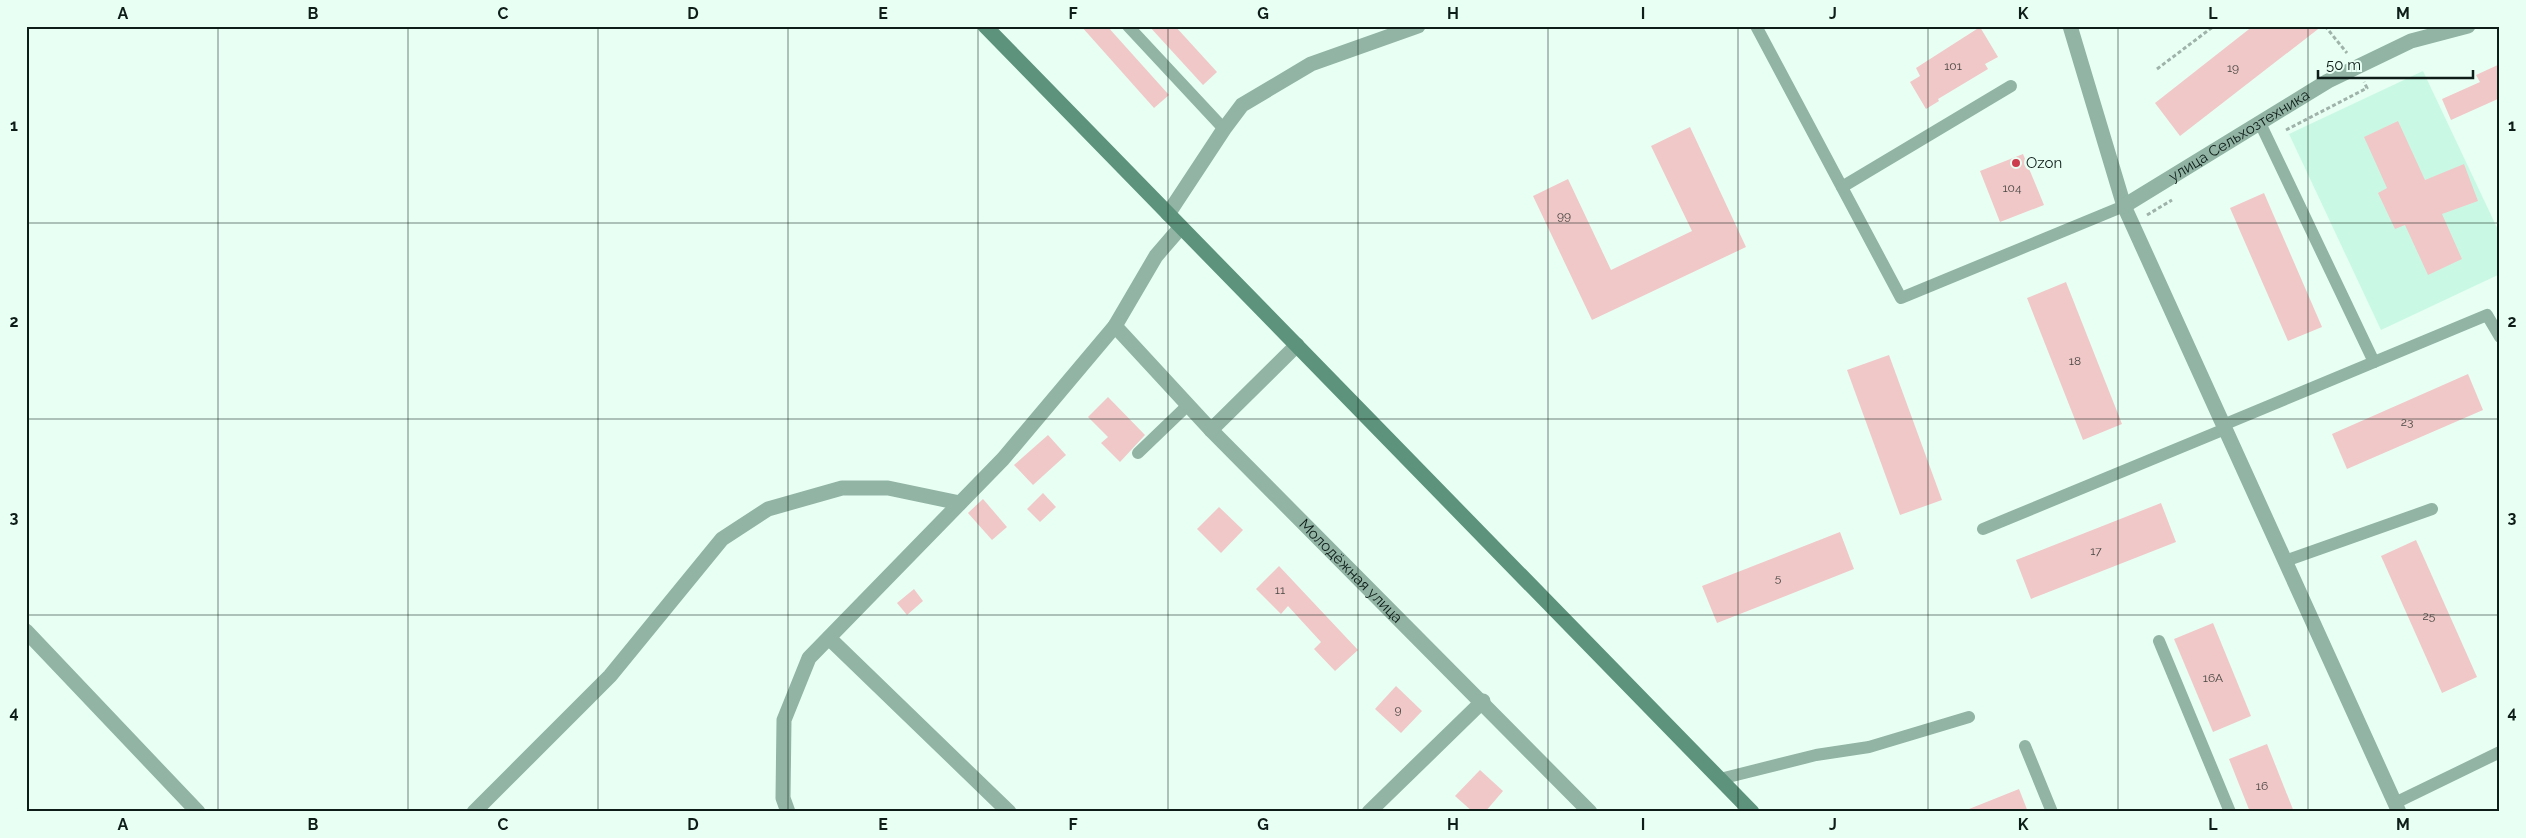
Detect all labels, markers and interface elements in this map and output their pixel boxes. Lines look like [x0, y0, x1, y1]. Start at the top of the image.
text: A [118, 4, 129, 23]
text: B [308, 4, 319, 23]
text: C [498, 4, 509, 23]
text: D [687, 4, 699, 23]
text: E [878, 4, 888, 23]
text: F [1068, 4, 1078, 23]
text: G [1257, 4, 1269, 23]
text: H [1447, 4, 1459, 23]
text: I [1641, 4, 1645, 23]
text: J [1829, 4, 1837, 23]
text: K [2018, 4, 2029, 23]
text: L [2208, 4, 2218, 23]
text: M [2396, 4, 2410, 23]
scale bar [2318, 48, 2474, 80]
text: 50 m [2326, 56, 2361, 74]
house number: 101 [1944, 59, 1962, 73]
house number: 19 [2227, 61, 2239, 75]
street label: улица Сельхозтехника [2165, 86, 2313, 185]
text: 1 [10, 116, 18, 135]
text: 1 [2508, 116, 2516, 135]
place label: Ozon [2026, 154, 2062, 172]
marker: Ozon [2010, 157, 2022, 169]
house number: 104 [2002, 181, 2022, 195]
house number: 99 [1557, 209, 1571, 223]
text: 2 [9, 312, 19, 331]
text: 2 [2507, 312, 2517, 331]
house number: 18 [2069, 354, 2081, 368]
house number: 23 [2401, 415, 2413, 429]
text: 3 [10, 508, 19, 527]
text: 3 [2508, 508, 2517, 527]
street label: Молодёжная улица [1295, 515, 1406, 627]
house number: 17 [2090, 544, 2102, 558]
house number: 5 [1775, 571, 1782, 585]
house number: 11 [1275, 583, 1285, 597]
house number: 25 [2423, 609, 2436, 623]
house number: 16А [2203, 671, 2223, 685]
text: 4 [9, 703, 19, 722]
house number: 9 [1394, 703, 1402, 717]
text: 4 [2507, 703, 2517, 722]
house number: 16 [2256, 779, 2268, 793]
text: A [118, 815, 129, 834]
text: B [308, 815, 319, 834]
text: C [498, 815, 509, 834]
text: D [687, 815, 699, 834]
text: E [878, 815, 888, 834]
text: F [1068, 815, 1078, 834]
text: G [1257, 815, 1269, 834]
text: H [1447, 815, 1459, 834]
text: I [1641, 815, 1645, 834]
text: J [1829, 815, 1837, 834]
text: K [2018, 815, 2029, 834]
text: L [2208, 815, 2218, 834]
text: M [2396, 815, 2410, 834]

